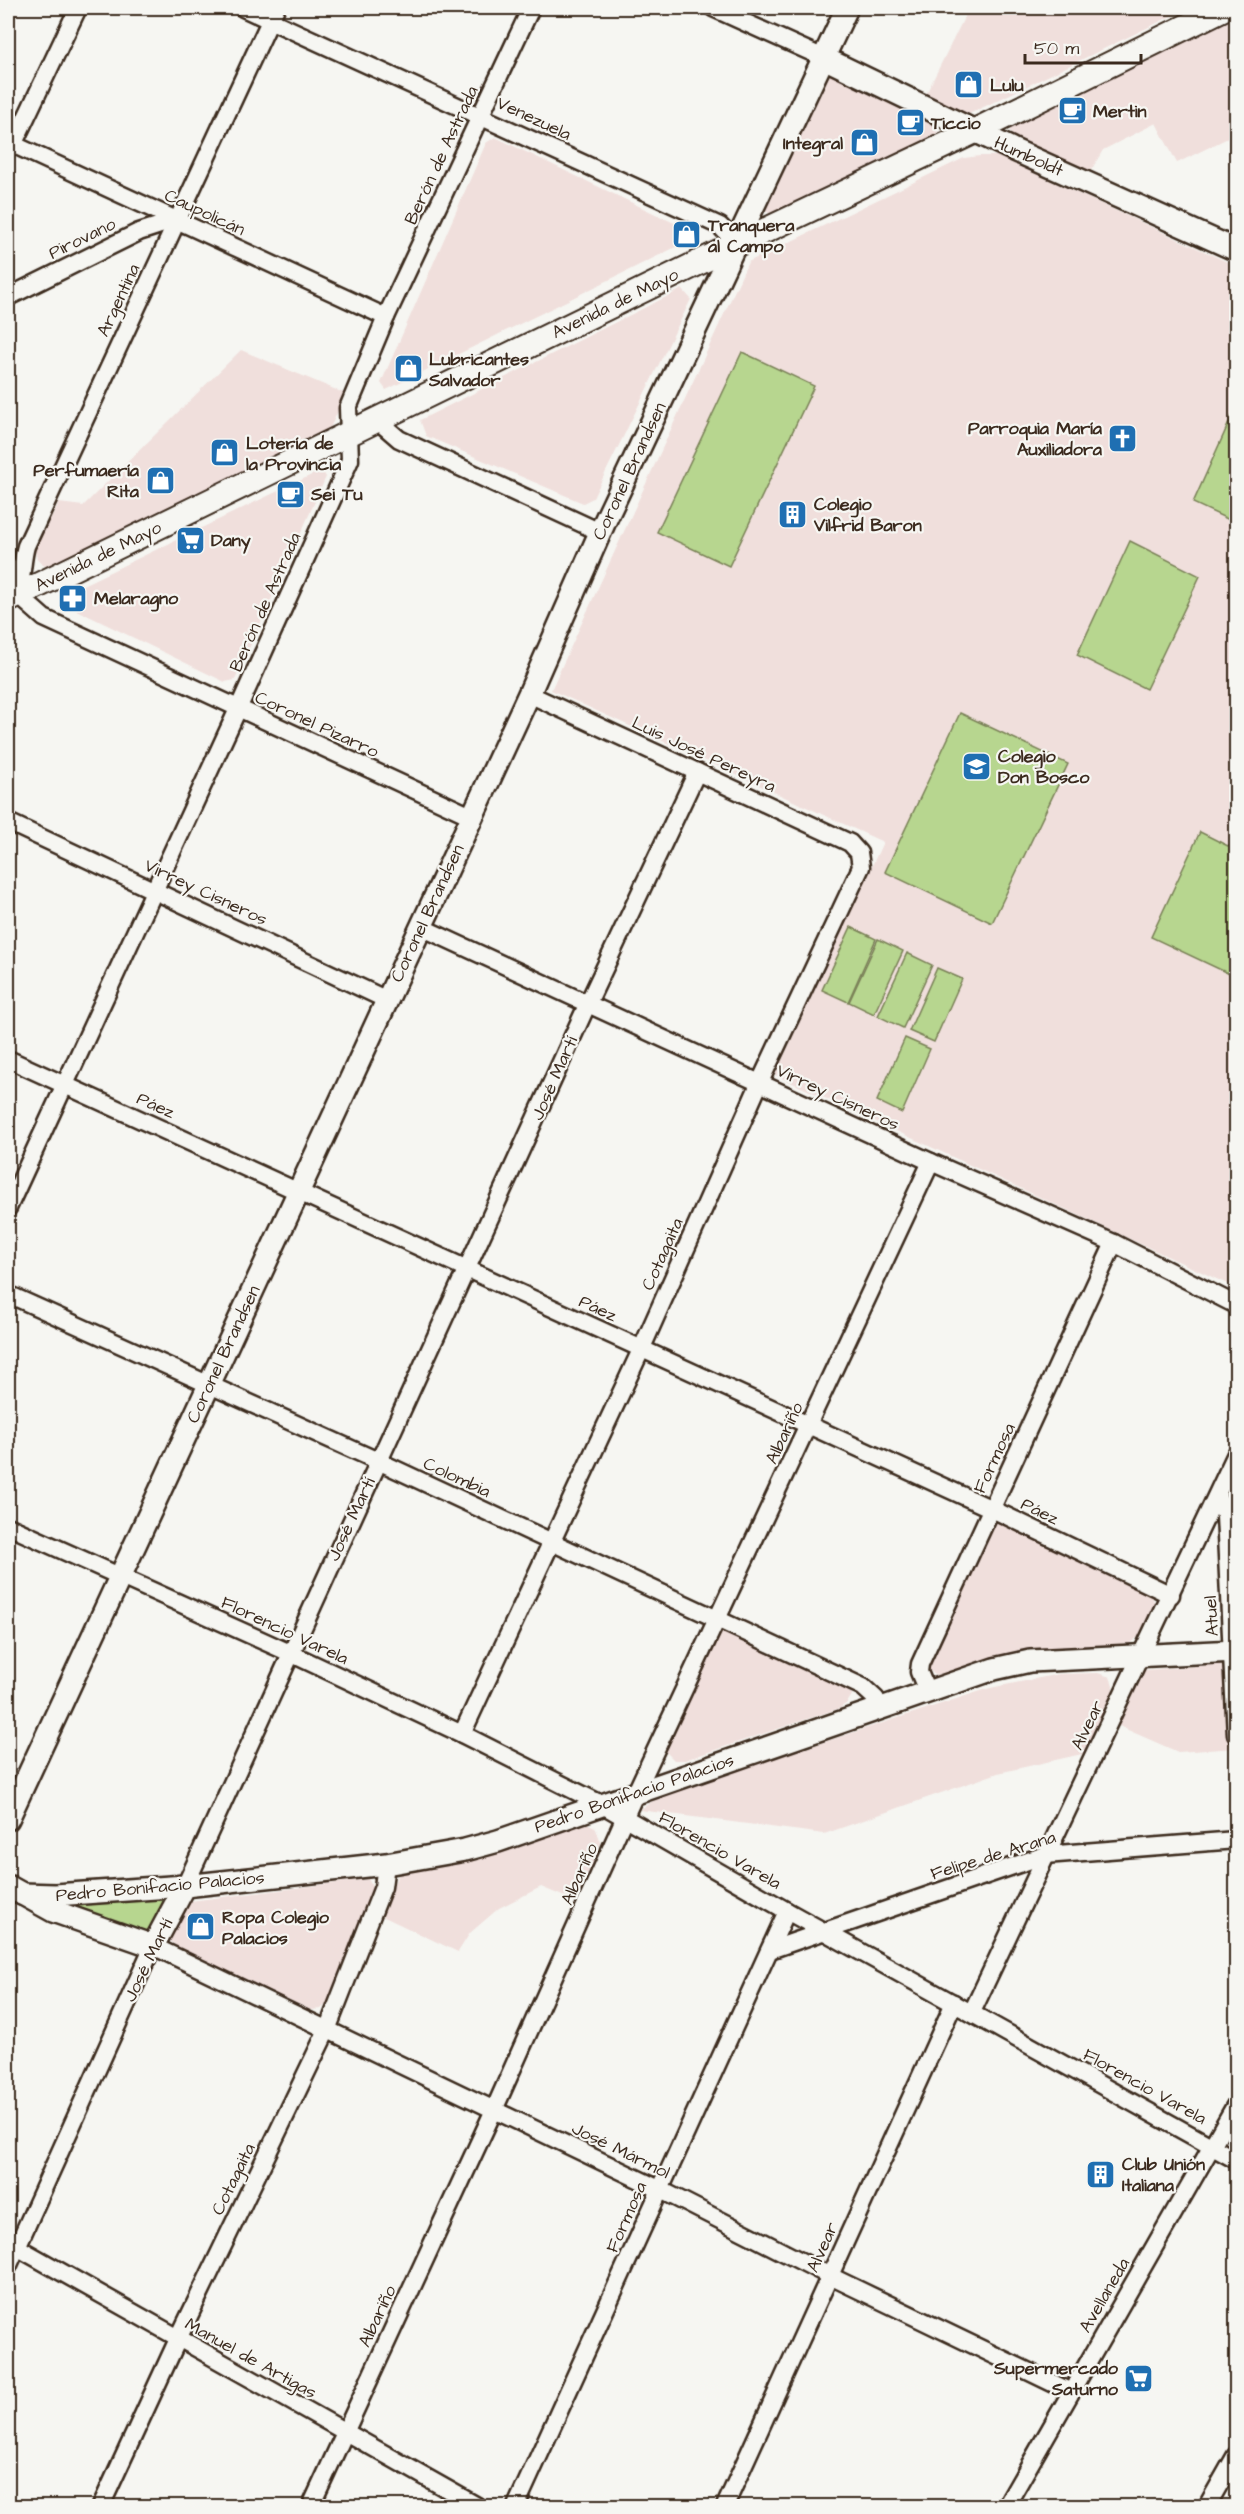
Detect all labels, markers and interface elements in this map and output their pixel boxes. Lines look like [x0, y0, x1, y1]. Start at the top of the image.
scale bar [1025, 27, 1140, 65]
text: 50 m [1034, 36, 1079, 61]
shop icon: Lulu [953, 69, 985, 101]
place label: Lulu [990, 73, 1024, 98]
street label: Berón de Astrada [398, 82, 485, 229]
street label: Venezuela [492, 90, 575, 147]
cafe icon: Mertin [1056, 95, 1088, 127]
place label: Mertin [1093, 99, 1147, 124]
cafe icon: Ticcio [894, 107, 926, 139]
place label: Ticcio [930, 111, 981, 136]
shop icon: Integral [848, 127, 880, 159]
street label: Humboldt [990, 130, 1068, 183]
place label: Integral [783, 131, 843, 157]
street label: Caupolicán [160, 183, 249, 242]
street label: Pirovano [44, 211, 120, 265]
place label: Tranquera al Campo [707, 213, 795, 259]
shop icon: Tranquera al Campo [671, 219, 703, 251]
street label: Argentina [91, 260, 147, 341]
street label: Avenida de Mayo [548, 262, 683, 346]
place label: Lubricantes Salvador [428, 347, 529, 393]
shop icon: Lubricantes Salvador [392, 353, 424, 385]
street label: Coronel Brandsen [587, 398, 672, 544]
place label: Parroquia María Auxiliadora [968, 416, 1103, 462]
church icon: Parroquia María Auxiliadora [1107, 422, 1139, 454]
place label: Lotería de la Provincia [246, 431, 342, 477]
shop icon: Lotería de la Provincia [209, 437, 241, 469]
place label: Perfumaería Rita [33, 458, 140, 504]
shop icon: Perfumaería Rita [144, 464, 176, 496]
cafe icon: Sei Tu [274, 478, 306, 510]
place label: Sei Tu [310, 482, 363, 507]
place label: Colegio Vilfrid Baron [813, 492, 922, 538]
building icon: Colegio Vilfrid Baron [777, 498, 809, 530]
street label: Avenida de Mayo [31, 515, 166, 599]
supermarket icon: Dany [174, 524, 206, 556]
place label: Dany [211, 528, 251, 554]
street label: Berón de Astrada [223, 528, 307, 676]
pharmacy icon: Melaragno [57, 582, 89, 614]
place label: Melaragno [94, 586, 179, 612]
street label: Coronel Pizarro [251, 685, 383, 764]
street label: Luis José Pereyra [627, 710, 780, 800]
place label: Colegio Don Bosco [998, 744, 1090, 790]
school or university icon: Colegio Don Bosco [961, 750, 993, 782]
street label: Coronel Brandsen [385, 840, 470, 986]
street label: Virrey Cisneros [140, 853, 271, 933]
street label: José Martí [525, 1032, 584, 1124]
street label: Virrey Cisneros [772, 1058, 903, 1138]
street label: Páez [133, 1086, 179, 1125]
street label: Cotagaita [635, 1214, 690, 1295]
street label: Coronel Brandsen [181, 1281, 266, 1427]
street label: Páez [575, 1289, 621, 1328]
street label: Albariño [759, 1398, 810, 1468]
street label: Formosa [967, 1419, 1022, 1497]
street label: Colombia [419, 1451, 495, 1504]
street label: José Martí [321, 1473, 382, 1565]
street label: Páez [1017, 1492, 1063, 1531]
street label: Florencio Varela [217, 1590, 352, 1671]
street label: Atuel [1198, 1595, 1225, 1637]
street label: Alvear [1065, 1696, 1110, 1754]
street label: Pedro Bonifacio Palacios [531, 1748, 737, 1839]
street label: Florencio Varela [654, 1805, 786, 1896]
street label: Felipe de Arana [927, 1825, 1059, 1886]
street label: Albariño [555, 1839, 604, 1909]
street label: Pedro Bonifacio Palacios [55, 1865, 266, 1908]
place label: Ropa Colegio Palacios [222, 1905, 330, 1951]
shop icon: Ropa Colegio Palacios [185, 1911, 217, 1943]
street label: José Martí [118, 1914, 179, 2006]
street label: Florencio Varela [1079, 2042, 1211, 2131]
street label: José Mármol [567, 2116, 674, 2185]
street label: Cotagaita [205, 2139, 262, 2220]
place label: Club Unión Italiana [1122, 2152, 1205, 2198]
building icon: Club Unión Italiana [1085, 2158, 1117, 2190]
street label: Formosa [600, 2178, 653, 2256]
street label: Alvear [800, 2218, 845, 2276]
street label: Avellaneda [1073, 2253, 1136, 2337]
street label: Albariño [352, 2281, 403, 2351]
street label: Manuel de Artigas [180, 2312, 321, 2406]
place label: Supermercado Saturno [993, 2356, 1119, 2402]
supermarket icon: Supermercado Saturno [1123, 2362, 1155, 2394]

